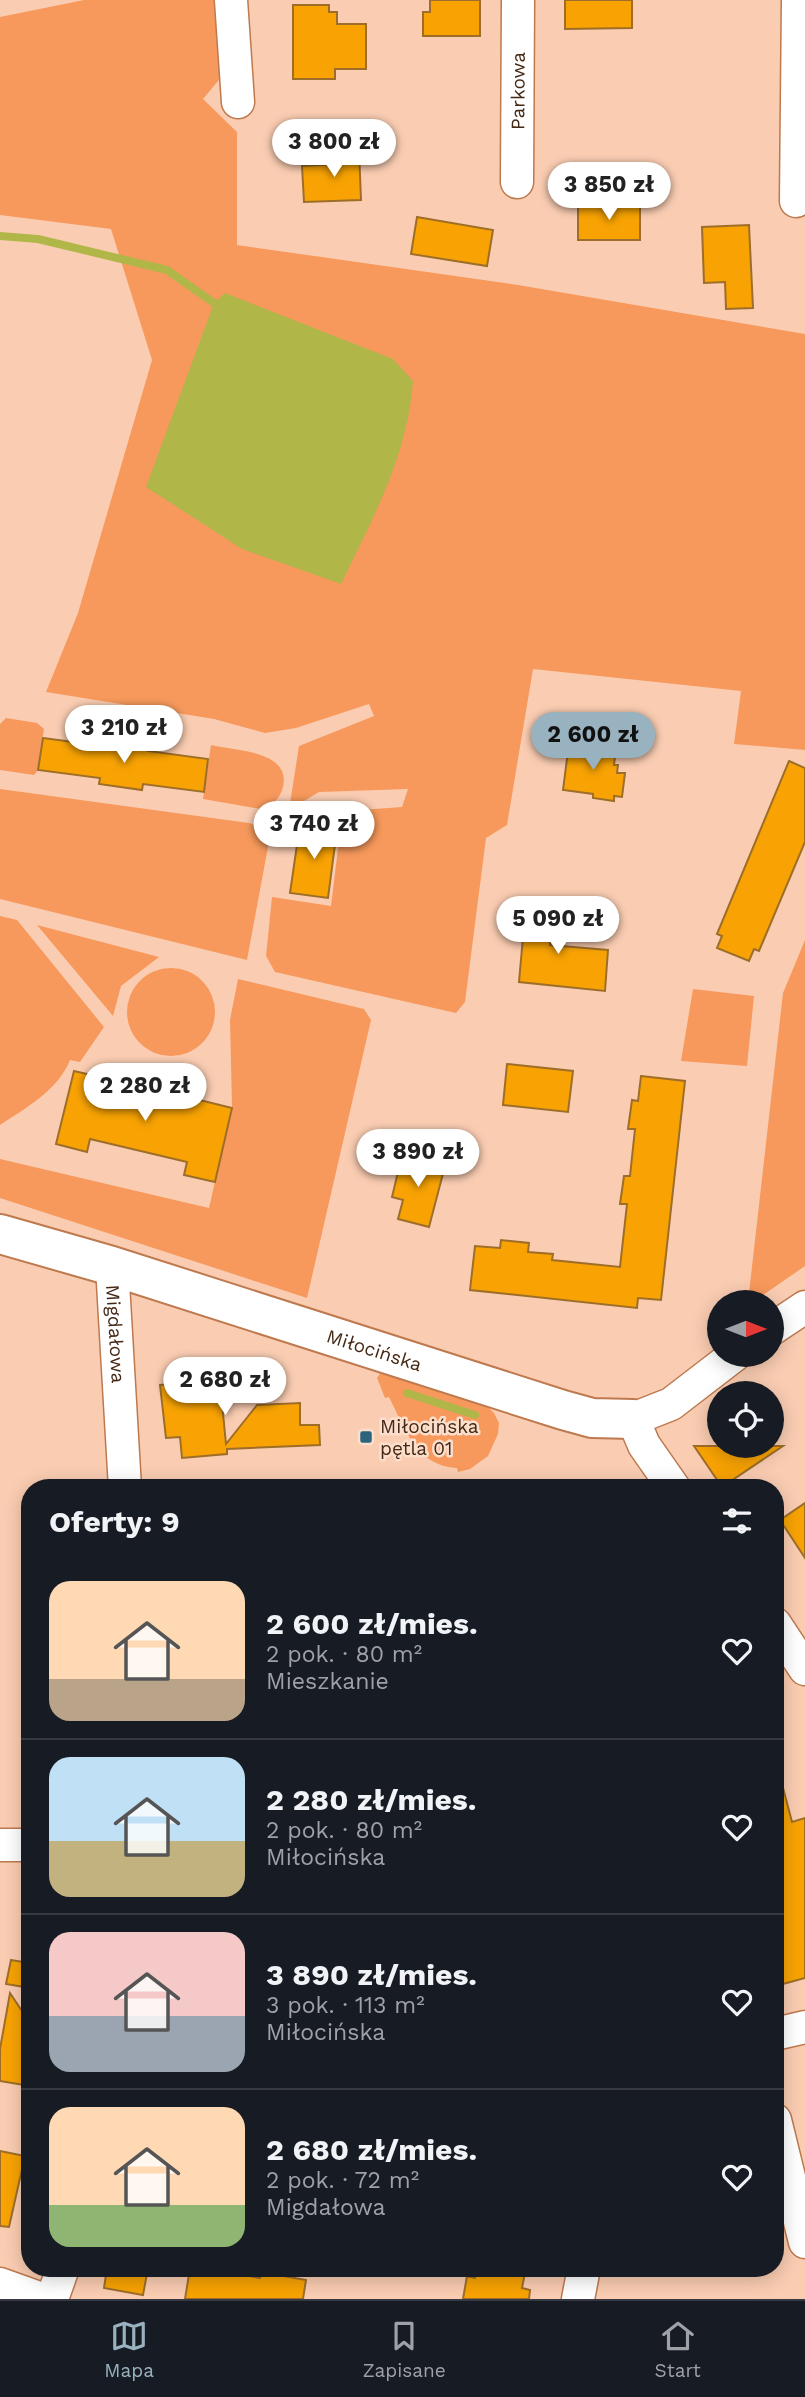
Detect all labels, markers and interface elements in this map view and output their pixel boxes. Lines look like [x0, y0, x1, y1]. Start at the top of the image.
street label: Parkowa [506, 52, 530, 130]
pin: 3 800 zł [262, 120, 406, 179]
text: 3 800 zł [288, 128, 380, 155]
pin: 3 850 zł [537, 162, 681, 222]
text: 3 850 zł [564, 171, 654, 198]
pin: 3 210 zł [52, 706, 196, 765]
pin: 2 600 zł [521, 712, 665, 772]
text: 3 210 zł [81, 714, 167, 741]
text: 2 600 zł [547, 721, 639, 748]
pin: 3 740 zł [242, 802, 386, 861]
text: 3 740 zł [270, 810, 358, 837]
pin: 5 090 zł [486, 897, 630, 956]
text: 5 090 zł [512, 905, 604, 932]
pin: 2 280 zł [73, 1064, 217, 1123]
text: 2 280 zł [100, 1072, 190, 1099]
pin: 3 890 zł [346, 1130, 490, 1189]
text: 3 890 zł [372, 1138, 464, 1165]
street label: Migdałowa [101, 1284, 130, 1384]
north arrow [707, 1290, 784, 1367]
map controls [707, 1290, 784, 1458]
street label: Miłocińska [324, 1324, 425, 1376]
pin: 2 680 zł [153, 1358, 297, 1417]
text: 2 680 zł [179, 1366, 271, 1393]
button: locate [707, 1381, 784, 1458]
place label: Miłocińska pętla 01 [380, 1415, 479, 1460]
marker: Miłocińska pętla 01 [358, 1429, 374, 1445]
icon: filters [718, 1502, 756, 1540]
text: Oferty: 9 [49, 1504, 180, 1539]
text: 2 600 zł/mies. [266, 1606, 478, 1641]
icon: home [105, 1609, 189, 1693]
icon: heart [718, 1632, 756, 1670]
text: 2 pok. · 80 m² [266, 1641, 422, 1668]
text: Mieszkanie [266, 1668, 389, 1695]
text: 2 280 zł/mies. [266, 1782, 477, 1817]
icon: home [105, 1785, 189, 1869]
icon: heart [718, 1808, 756, 1846]
text: 2 pok. · 80 m² [266, 1817, 422, 1844]
text: Miłocińska [266, 1844, 385, 1871]
text: 3 890 zł/mies. [266, 1957, 477, 1992]
icon: home [105, 1960, 189, 2044]
icon: heart [718, 1983, 756, 2021]
text: 3 pok. · 113 m² [266, 1992, 425, 2019]
text: Miłocińska [266, 2019, 385, 2046]
text: 2 680 zł/mies. [266, 2132, 477, 2167]
icon: home [105, 2135, 189, 2219]
icon: heart [718, 2158, 756, 2196]
text: 2 pok. · 72 m² [266, 2167, 419, 2194]
text: Migdałowa [266, 2194, 385, 2221]
tab: Mapa [104, 2317, 154, 2382]
tab: Zapisane [363, 2317, 446, 2382]
tab: Start [655, 2317, 701, 2382]

